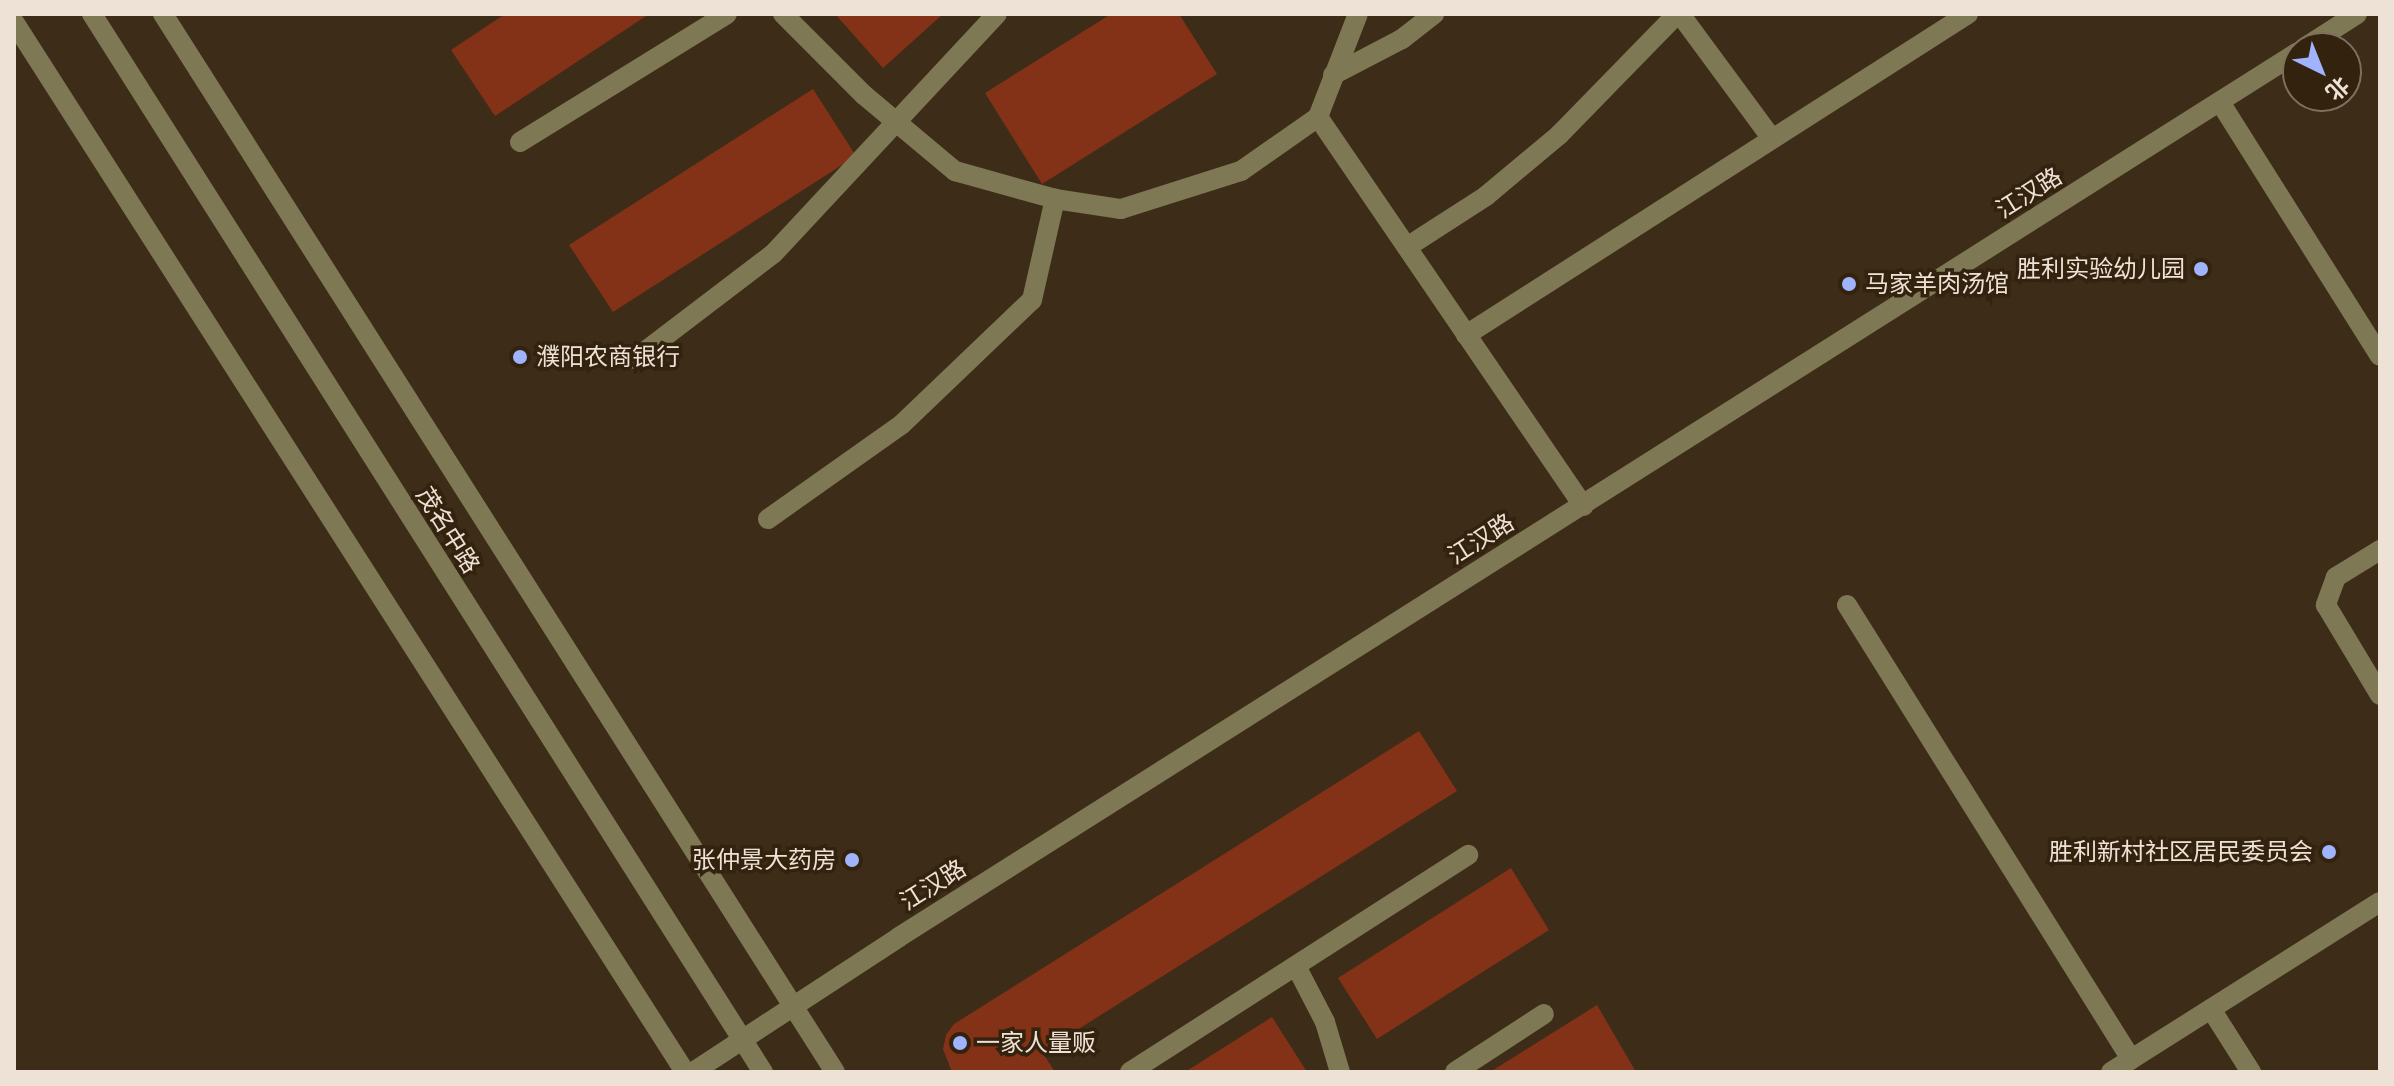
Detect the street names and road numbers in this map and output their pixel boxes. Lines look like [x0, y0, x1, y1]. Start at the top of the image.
street label: 江汉路 [1991, 162, 2067, 224]
street label: 茂名中路 [410, 482, 486, 578]
street label: 江汉路 [1443, 508, 1519, 570]
street label: 江汉路 [895, 854, 971, 916]

